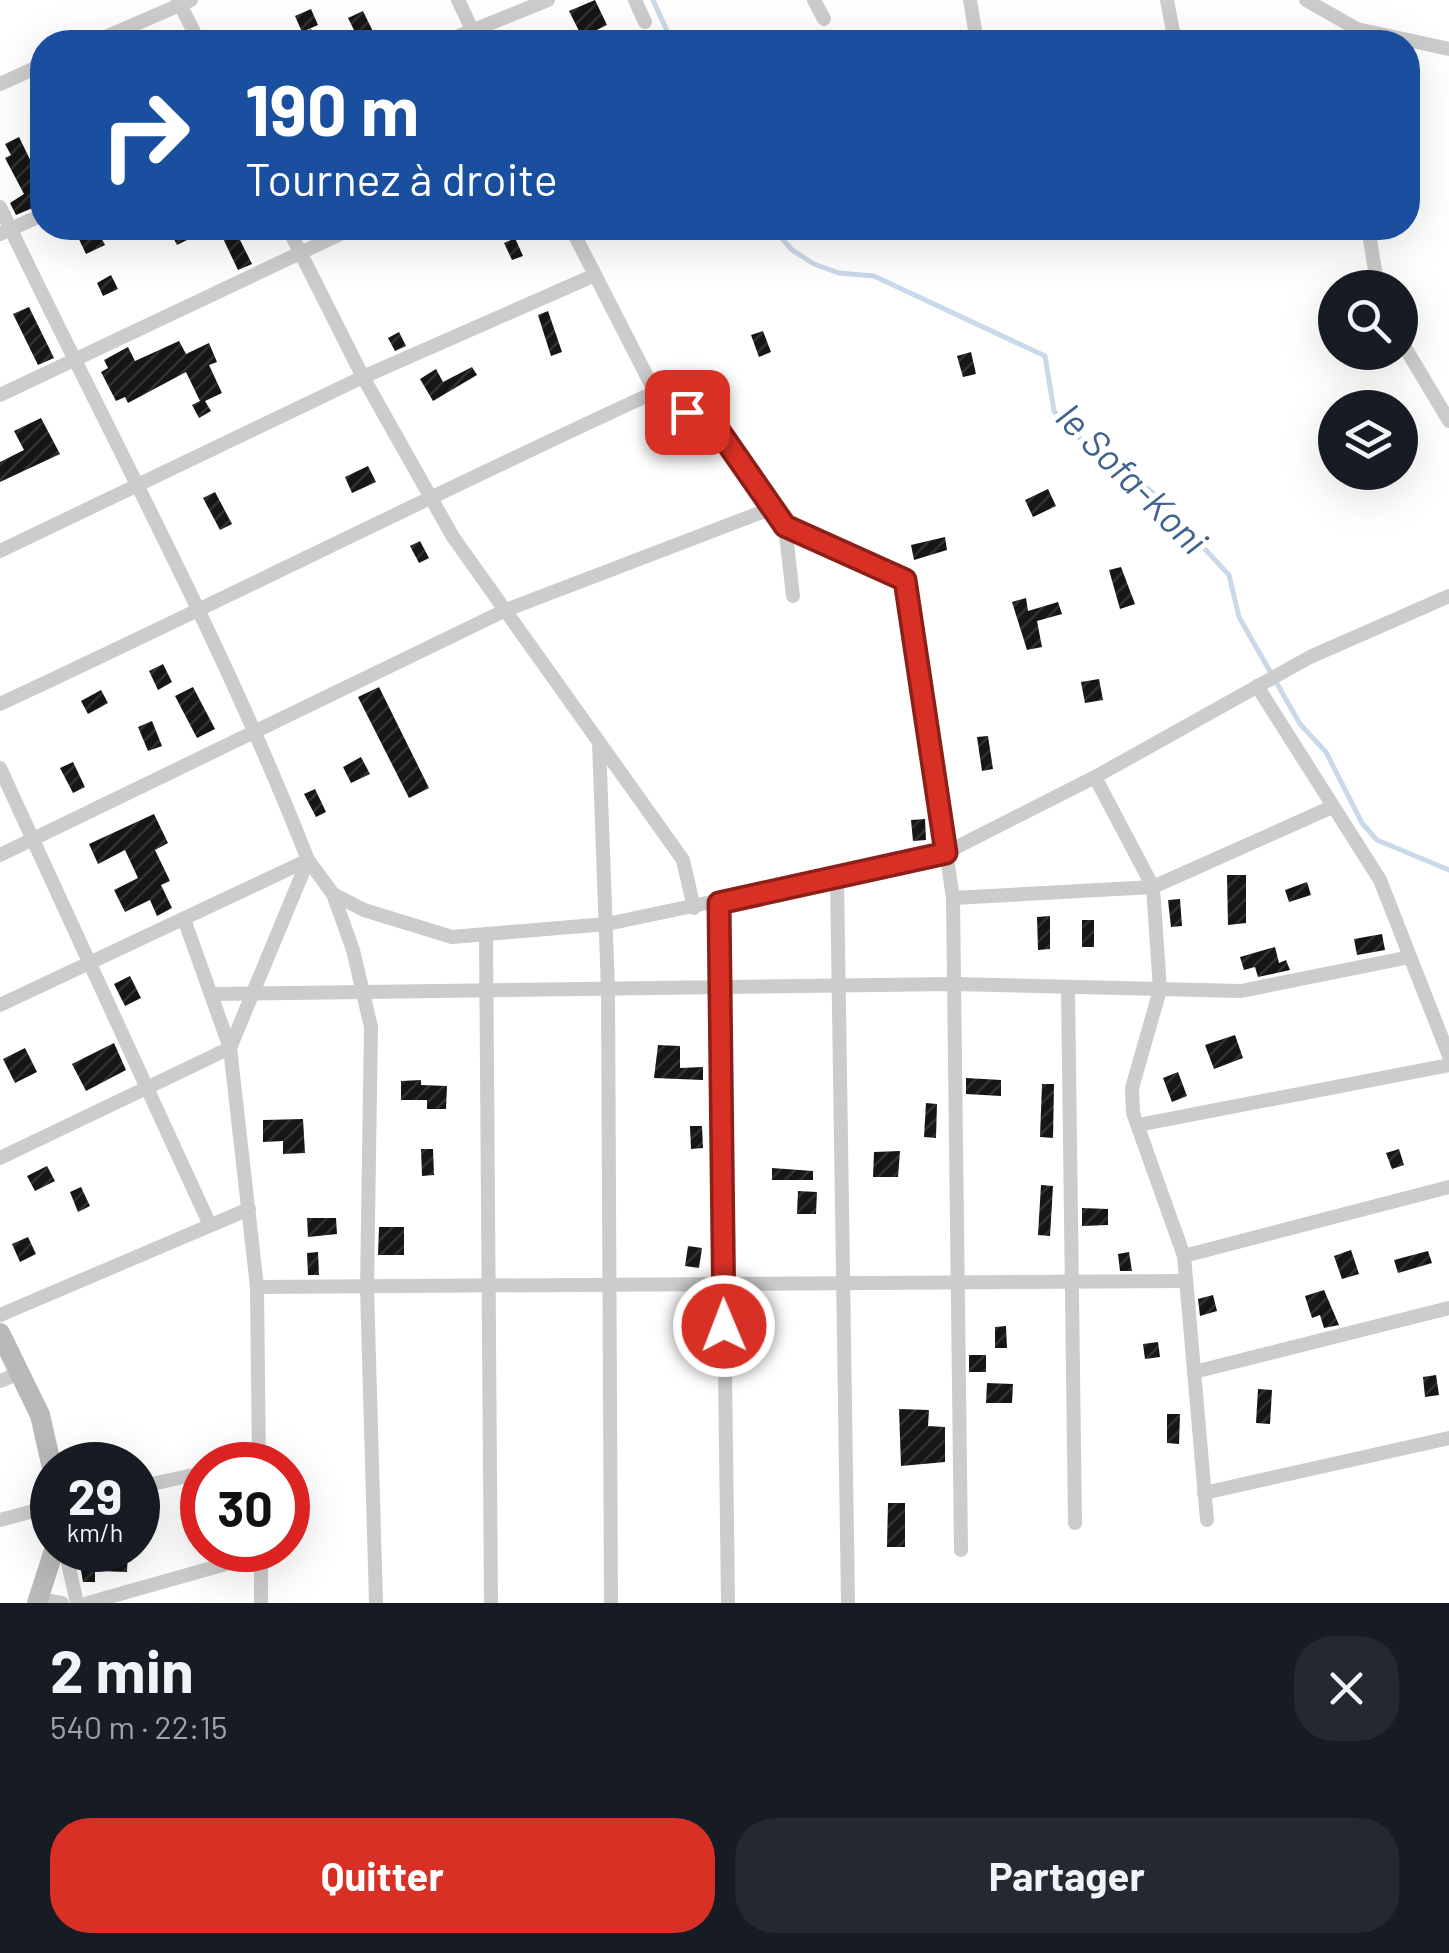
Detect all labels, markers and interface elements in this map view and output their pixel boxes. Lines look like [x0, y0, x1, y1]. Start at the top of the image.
text: 190 m [245, 66, 419, 150]
icon: right [80, 70, 210, 200]
text: Tournez à droite [245, 151, 558, 205]
map controls [1318, 270, 1418, 490]
button: search [1318, 270, 1418, 370]
pin [645, 370, 730, 455]
icon: arrive [660, 385, 715, 440]
button: layers [1318, 390, 1418, 490]
water label: le Sofa-Koni [1048, 393, 1218, 563]
position arrow [672, 1274, 776, 1378]
speed limit sign: 30 [180, 1442, 310, 1572]
text: 29 [68, 1465, 122, 1525]
text: km/h [67, 1517, 123, 1547]
text: 2 min [50, 1633, 194, 1705]
button: close [1294, 1636, 1399, 1741]
text: 540 m · 22:15 [50, 1707, 227, 1745]
button: Quitter [50, 1818, 715, 1933]
button: Partager [735, 1818, 1399, 1933]

